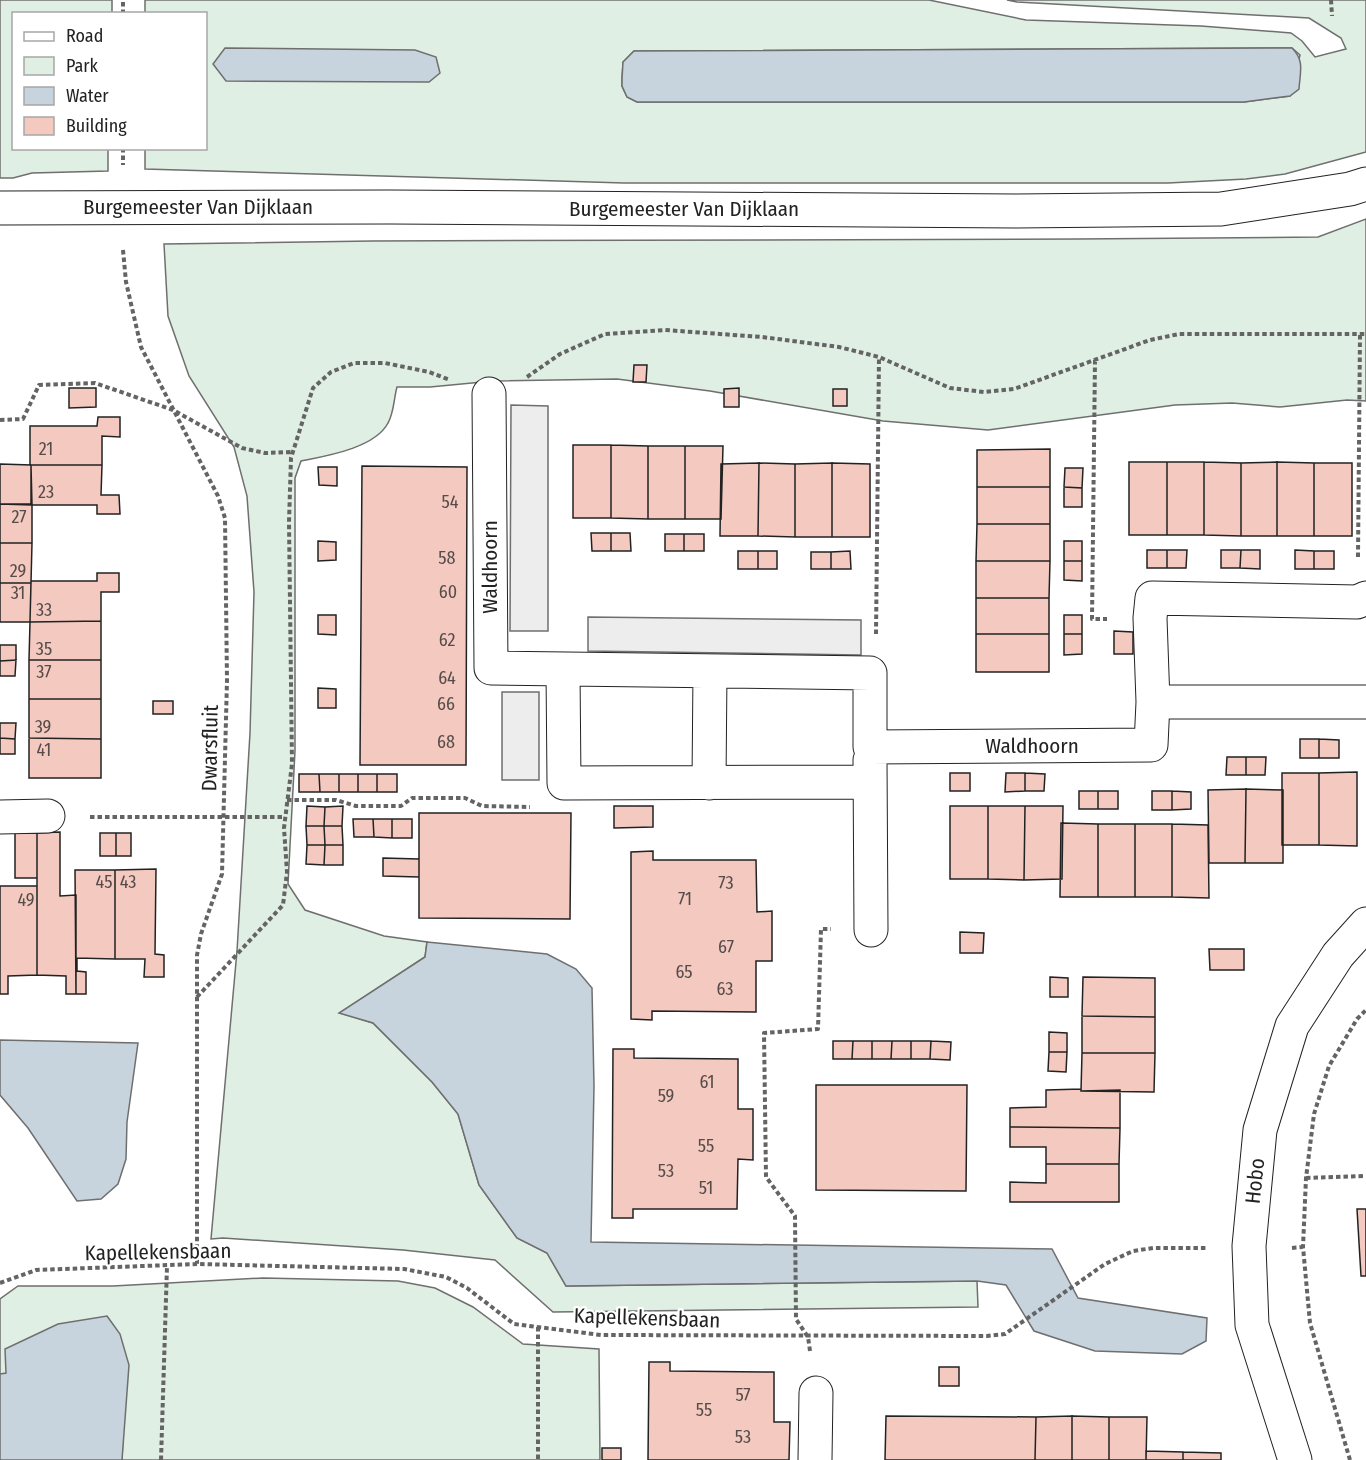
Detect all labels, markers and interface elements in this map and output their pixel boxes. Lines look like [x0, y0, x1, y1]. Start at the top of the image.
legend [12, 12, 207, 150]
text: Road [66, 25, 103, 47]
text: Park [66, 55, 99, 77]
text: Water [66, 85, 109, 107]
text: Building [66, 115, 127, 137]
street label: Burgemeester Van Dijklaan [83, 194, 313, 220]
street label: Burgemeester Van Dijklaan [569, 196, 799, 222]
house number: 21 [39, 438, 53, 460]
house number: 23 [38, 481, 54, 503]
house number: 54 [442, 491, 459, 513]
house number: 27 [11, 506, 27, 528]
street label: Waldhoorn [477, 520, 503, 614]
house number: 58 [438, 547, 456, 569]
house number: 29 [10, 560, 26, 582]
house number: 60 [439, 581, 457, 603]
house number: 31 [11, 582, 25, 604]
house number: 33 [36, 599, 52, 621]
house number: 62 [439, 629, 455, 651]
house number: 35 [36, 638, 52, 660]
house number: 37 [36, 661, 52, 683]
house number: 64 [438, 667, 456, 689]
house number: 66 [437, 693, 455, 715]
street label: Dwarsfluit [196, 704, 224, 792]
house number: 39 [35, 716, 51, 738]
house number: 68 [437, 731, 455, 753]
street label: Waldhoorn [985, 733, 1079, 759]
house number: 41 [37, 739, 51, 761]
house number: 45 [96, 871, 112, 893]
house number: 43 [120, 871, 136, 893]
house number: 73 [718, 872, 734, 894]
house number: 71 [678, 888, 692, 910]
house number: 49 [17, 889, 35, 911]
house number: 67 [718, 936, 734, 958]
house number: 65 [675, 961, 693, 983]
house number: 63 [717, 978, 733, 1000]
house number: 61 [699, 1071, 715, 1093]
house number: 59 [658, 1085, 674, 1107]
house number: 55 [698, 1135, 714, 1157]
street label: Hobo [1240, 1157, 1270, 1205]
house number: 53 [658, 1160, 674, 1182]
house number: 51 [699, 1177, 713, 1199]
street label: Kapellekensbaan [84, 1238, 232, 1266]
street label: Kapellekensbaan [573, 1302, 721, 1334]
house number: 57 [735, 1384, 751, 1406]
house number: 55 [696, 1399, 712, 1421]
house number: 53 [735, 1426, 751, 1448]

